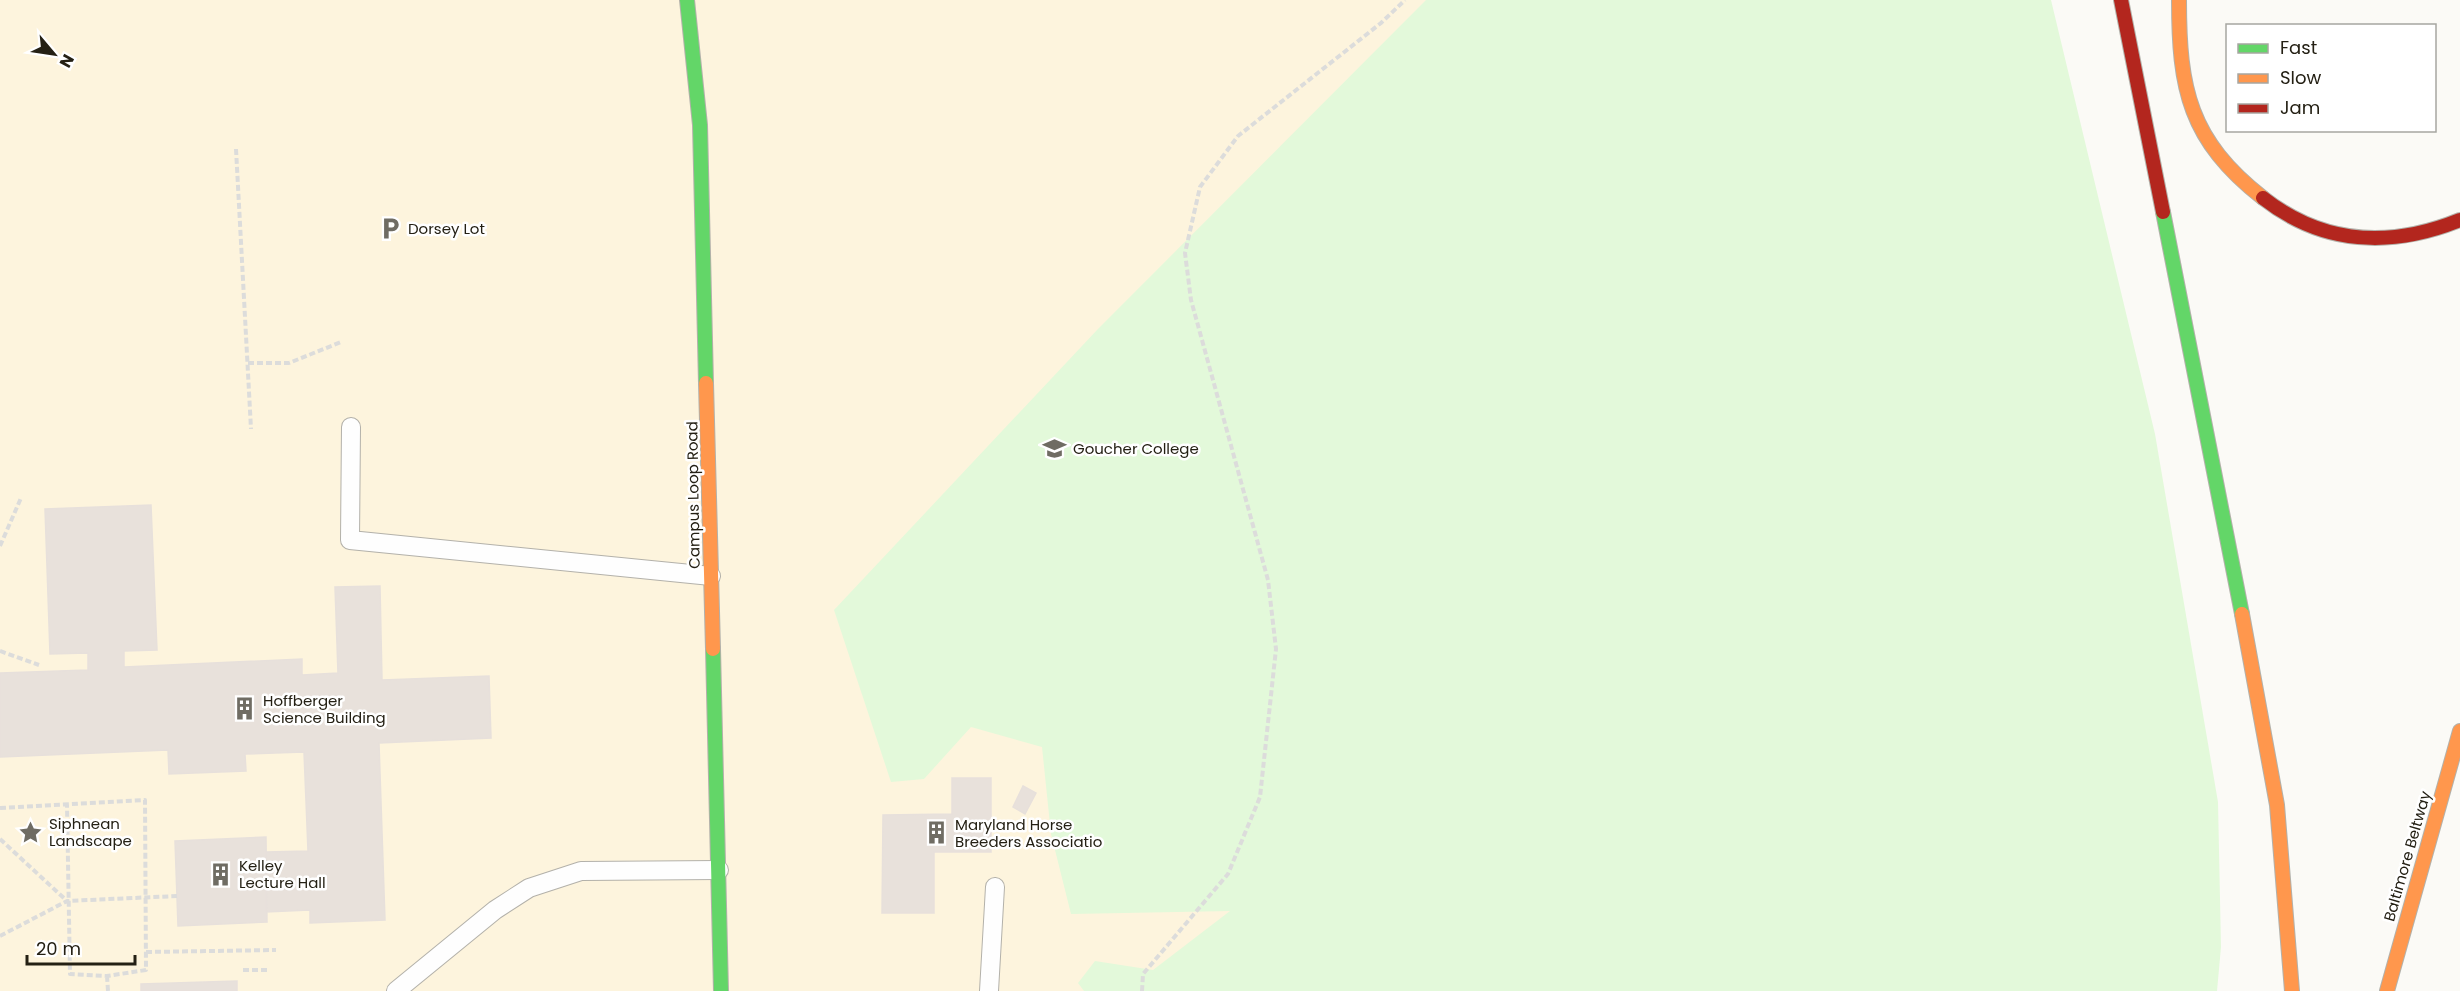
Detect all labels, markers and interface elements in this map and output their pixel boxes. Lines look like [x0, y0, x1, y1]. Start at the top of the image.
north arrow [24, 24, 84, 84]
legend [2226, 24, 2436, 132]
text: Fast [2280, 35, 2317, 60]
text: N [54, 50, 80, 72]
text: Slow [2280, 65, 2322, 90]
text: Jam [2280, 95, 2320, 120]
parking icon: Dorsey Lot [377, 215, 403, 241]
place label: Dorsey Lot [408, 218, 485, 239]
street label: Campus Loop Road [681, 421, 705, 569]
school or university icon: Goucher College [1042, 435, 1068, 461]
place label: Goucher College [1073, 438, 1199, 459]
place label: Hoffberger Science Building [263, 690, 386, 728]
building icon: Hoffberger Science Building [232, 696, 258, 722]
street label: Baltimore Beltway [2378, 788, 2436, 924]
place label: Siphnean Landscape [49, 813, 132, 851]
place label: Maryland Horse Breeders Associatio [955, 814, 1102, 852]
place icon: Siphnean Landscape [18, 819, 44, 845]
building icon: Maryland Horse Breeders Associatio [924, 820, 950, 846]
place label: Kelley Lecture Hall [239, 855, 326, 893]
building icon: Kelley Lecture Hall [208, 861, 234, 887]
scale bar [27, 928, 135, 966]
text: 20 m [36, 936, 81, 961]

